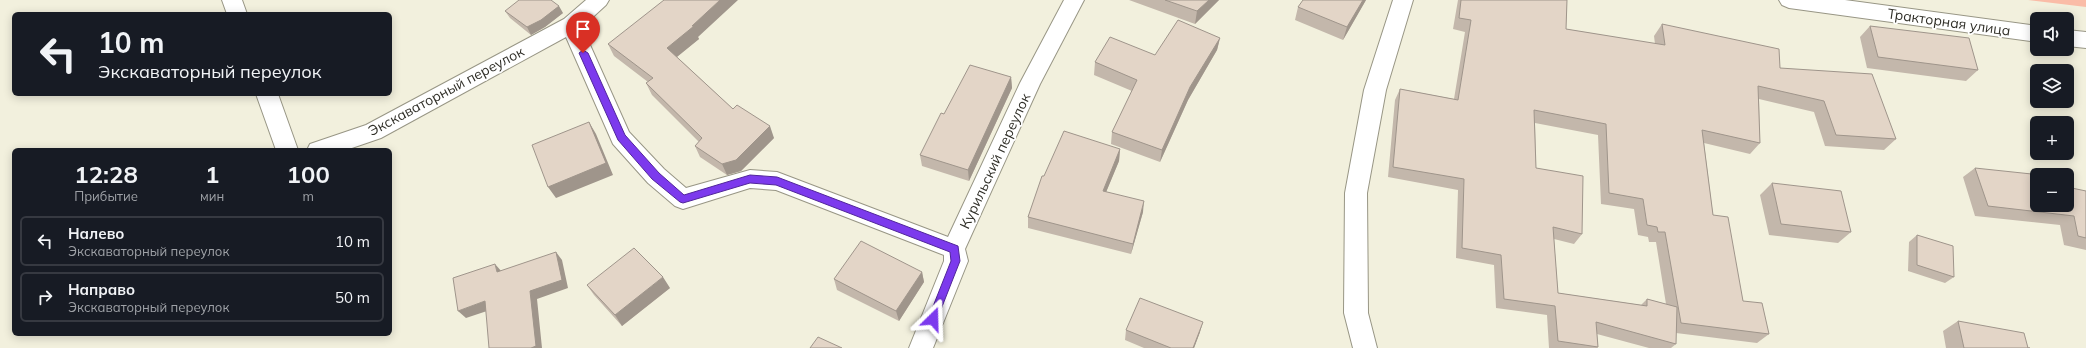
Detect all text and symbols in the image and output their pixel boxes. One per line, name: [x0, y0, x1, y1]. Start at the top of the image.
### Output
street label: Тракторная улица: [1886, 4, 2012, 40]
pin: [566, 12, 600, 53]
map controls: [2030, 12, 2074, 212]
button: sound: [2030, 12, 2074, 56]
icon: arrive: [572, 18, 594, 40]
text: 10 m: [98, 25, 164, 60]
icon: left: [32, 28, 84, 80]
street label: Экскаваторный переулок: [365, 42, 527, 140]
text: Экскаваторный переулок: [98, 60, 321, 83]
button: layers: [2030, 64, 2074, 108]
street label: Курильский переулок: [956, 90, 1035, 232]
button: +: [2030, 116, 2074, 160]
text: 12:28: [74, 159, 138, 189]
text: 1: [205, 159, 219, 189]
text: 100: [287, 159, 330, 189]
button: −: [2030, 168, 2074, 212]
text: Прибытие: [74, 188, 138, 204]
text: мин: [200, 188, 224, 204]
text: m: [302, 188, 314, 204]
text: Налево: [68, 224, 124, 243]
icon: left: [34, 230, 56, 252]
text: 10 m: [335, 232, 370, 251]
text: Экскаваторный переулок: [68, 243, 229, 259]
text: Направо: [68, 280, 135, 299]
icon: right: [34, 286, 56, 308]
text: 50 m: [335, 288, 370, 307]
position arrow: [912, 298, 954, 340]
text: Экскаваторный переулок: [68, 299, 229, 315]

